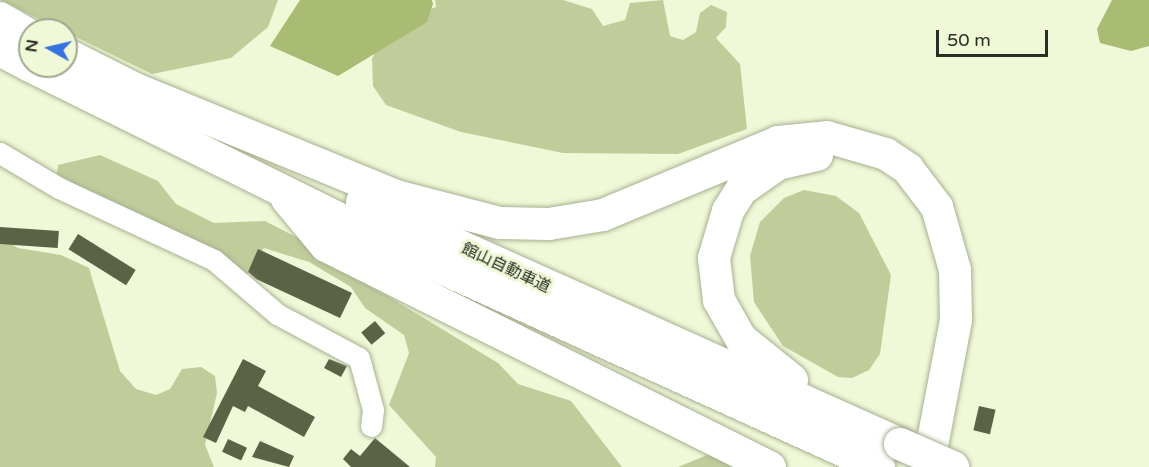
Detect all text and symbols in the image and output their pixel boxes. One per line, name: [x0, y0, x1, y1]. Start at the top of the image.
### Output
north arrow: [18, 18, 78, 78]
scale bar: [939, 18, 1052, 56]
text: 50 m: [947, 29, 991, 51]
text: N: [21, 38, 43, 54]
street label: 館山自動車道: [458, 239, 554, 297]

